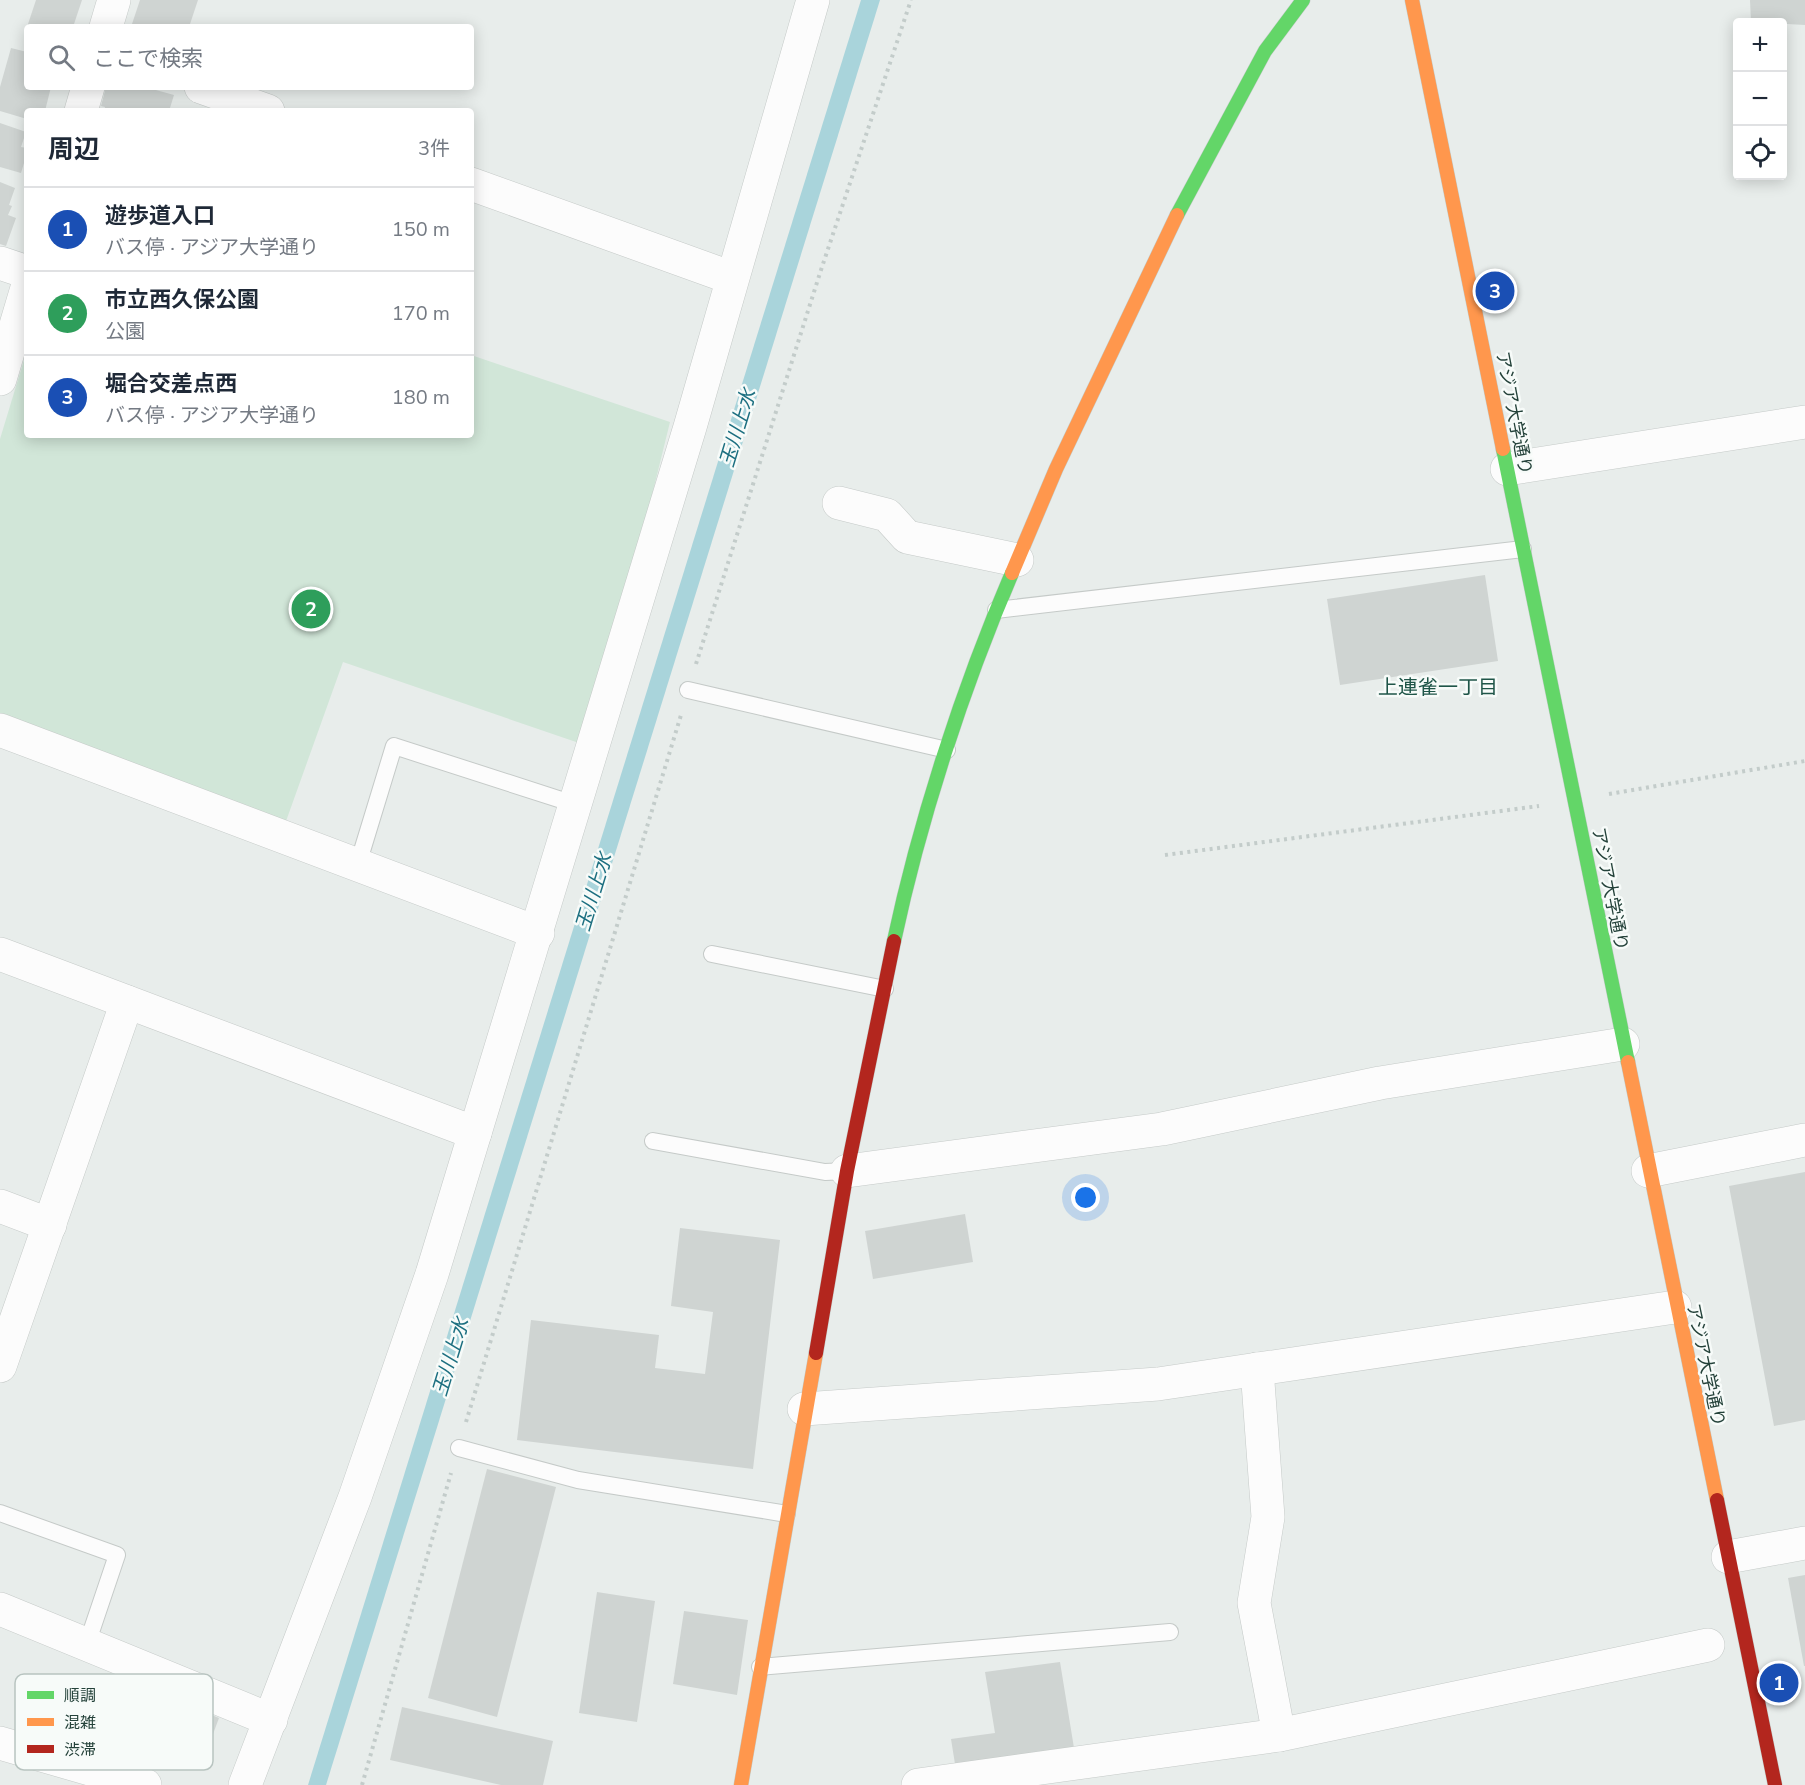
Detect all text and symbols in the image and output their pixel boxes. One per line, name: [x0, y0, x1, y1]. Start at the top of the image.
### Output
map controls: [1733, 18, 1787, 180]
button: +: [1733, 18, 1787, 72]
search box: [24, 24, 474, 90]
icon: search: [45, 41, 78, 74]
text: ここで検索: [93, 44, 203, 74]
button: −: [1733, 72, 1787, 126]
button: locate: [1733, 126, 1787, 180]
text: 周辺: [48, 132, 100, 167]
text: 3件: [418, 135, 450, 162]
text: 遊歩道入口: [105, 201, 215, 231]
text: 1: [62, 216, 74, 243]
text: 150 m: [392, 216, 450, 243]
text: バス停 · アジア大学通り: [105, 234, 319, 261]
pin: 3: [1476, 268, 1514, 314]
text: 市立西久保公園: [105, 285, 259, 315]
text: 2: [62, 300, 74, 327]
text: 170 m: [392, 300, 450, 327]
text: 公園: [105, 318, 145, 345]
street label: アジア大学通り: [1490, 349, 1538, 477]
text: 堀合交差点西: [105, 369, 237, 399]
text: 3: [62, 384, 74, 411]
text: 180 m: [392, 384, 450, 411]
water label: 玉川上水: [713, 384, 763, 470]
text: バス停 · アジア大学通り: [105, 402, 319, 429]
pin: 2: [292, 586, 330, 632]
district label: 上連雀一丁目: [1378, 674, 1498, 701]
street label: アジア大学通り: [1586, 825, 1634, 953]
water label: 玉川上水: [569, 848, 619, 934]
your location: [1071, 1183, 1100, 1212]
street label: アジア大学通り: [1681, 1301, 1731, 1429]
water label: 玉川上水: [426, 1313, 476, 1399]
pin: 1: [1760, 1660, 1798, 1706]
legend: [15, 1674, 213, 1770]
text: 順調: [64, 1685, 96, 1707]
text: 混雑: [64, 1712, 96, 1734]
text: 渋滞: [64, 1739, 96, 1761]

